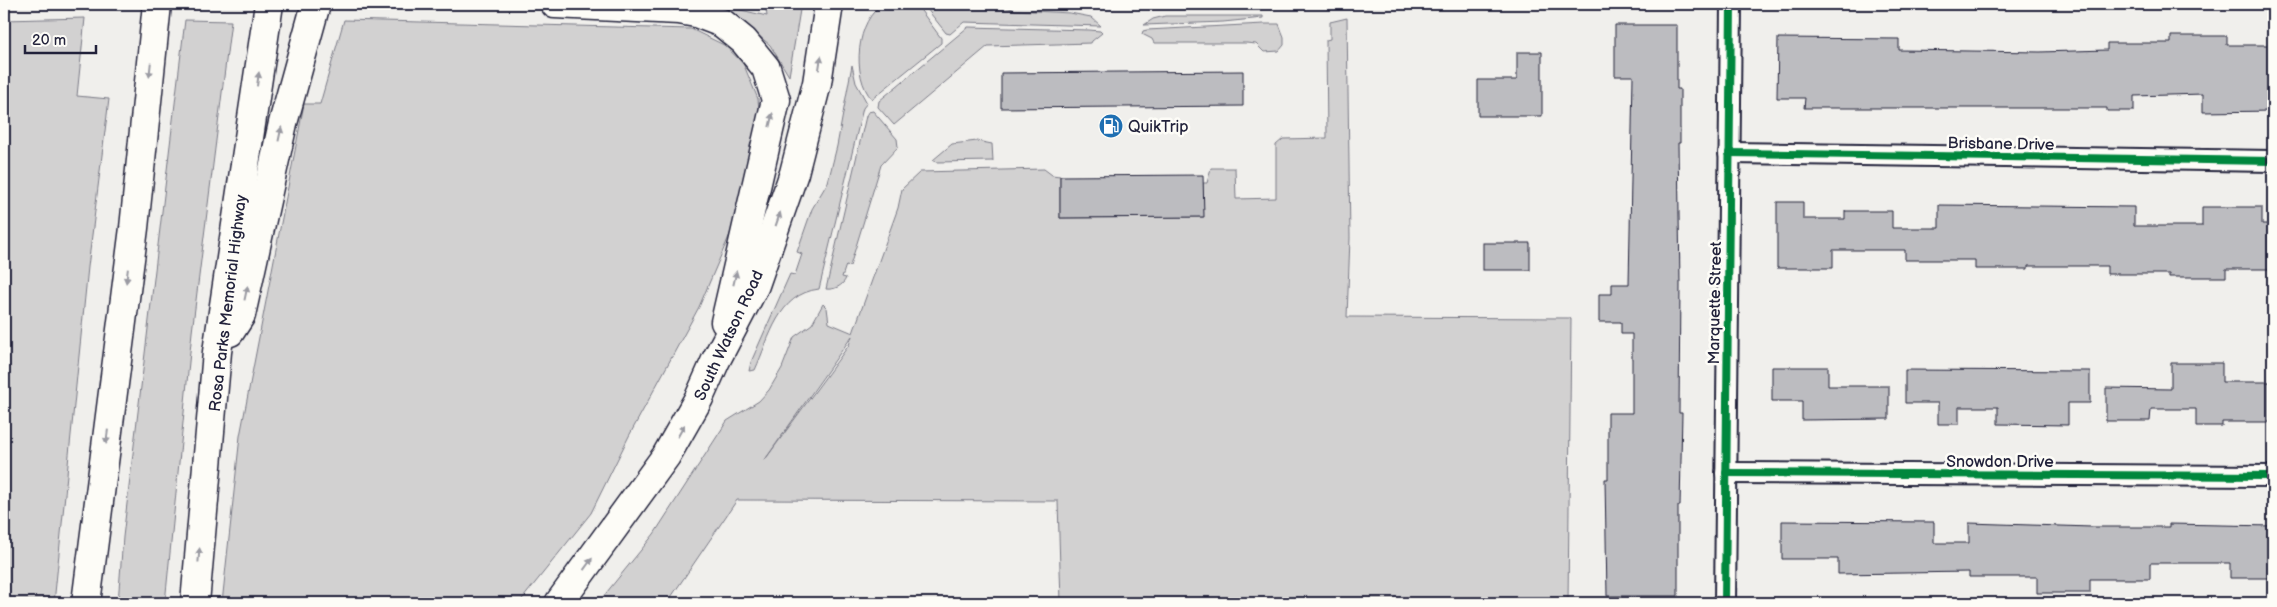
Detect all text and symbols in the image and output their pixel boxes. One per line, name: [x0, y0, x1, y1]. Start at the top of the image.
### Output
scale bar: [25, 22, 96, 54]
text: 20 m: [32, 31, 66, 50]
one-way arrow: [816, 54, 824, 70]
one-way arrow: [146, 62, 154, 78]
one-way arrow: [254, 70, 262, 86]
one-way arrow: [767, 112, 775, 127]
fuel station icon: QuikTrip: [1098, 113, 1124, 139]
place label: QuikTrip: [1128, 118, 1189, 137]
one-way arrow: [276, 127, 284, 142]
street label: Brisbane Drive: [1947, 134, 2055, 155]
street label: Rosa Parks Memorial Highway: [206, 193, 251, 413]
one-way arrow: [775, 212, 782, 227]
street label: Marquette Street: [1705, 241, 1726, 365]
street label: South Watson Road: [691, 267, 768, 404]
one-way arrow: [123, 268, 131, 284]
one-way arrow: [731, 271, 739, 286]
one-way arrow: [242, 286, 250, 301]
one-way arrow: [676, 424, 685, 437]
one-way arrow: [102, 430, 110, 446]
street label: Snowdon Drive: [1946, 453, 2054, 472]
one-way arrow: [196, 546, 204, 562]
one-way arrow: [583, 557, 593, 571]

